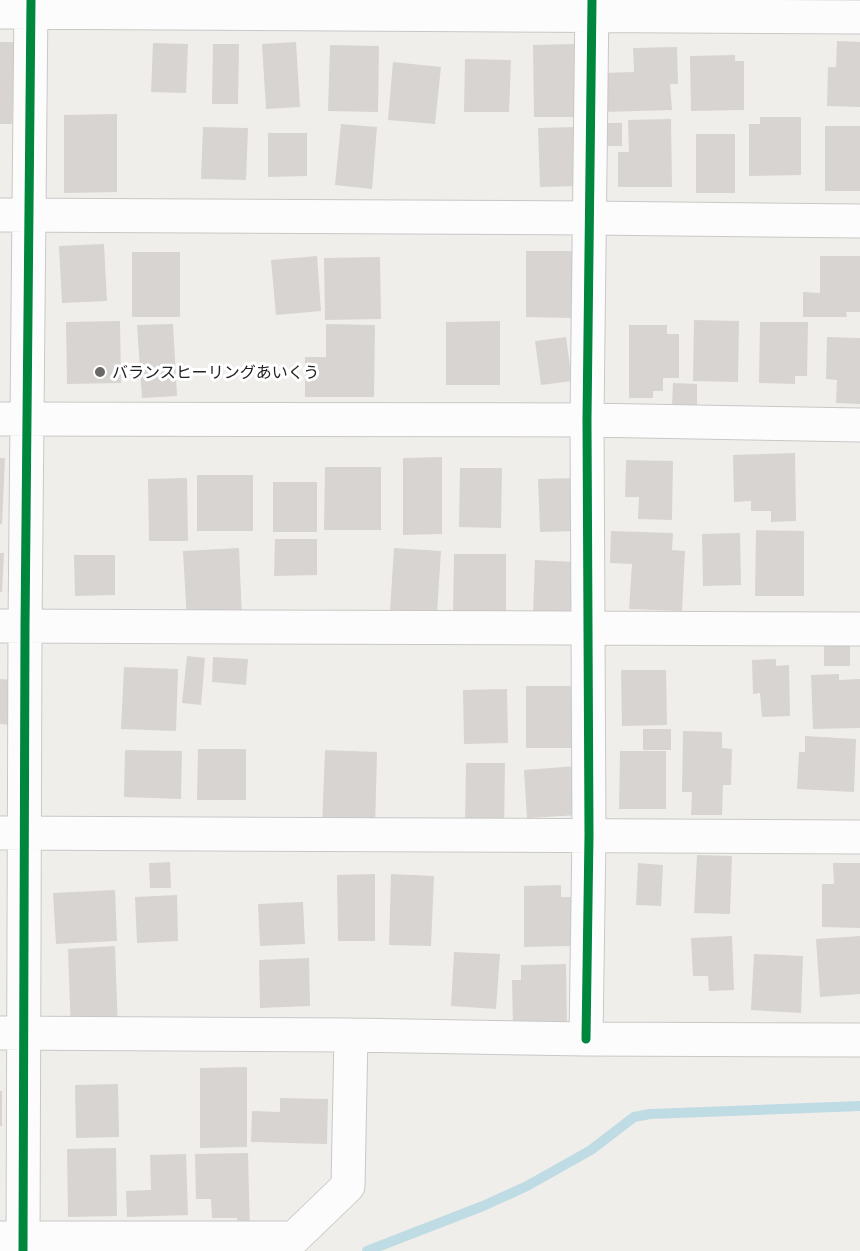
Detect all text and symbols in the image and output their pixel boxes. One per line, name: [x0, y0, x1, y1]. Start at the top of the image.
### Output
place label: バランスヒーリングあいくう: [112, 363, 319, 383]
marker: バランスヒーリングあいくう: [93, 365, 107, 379]

